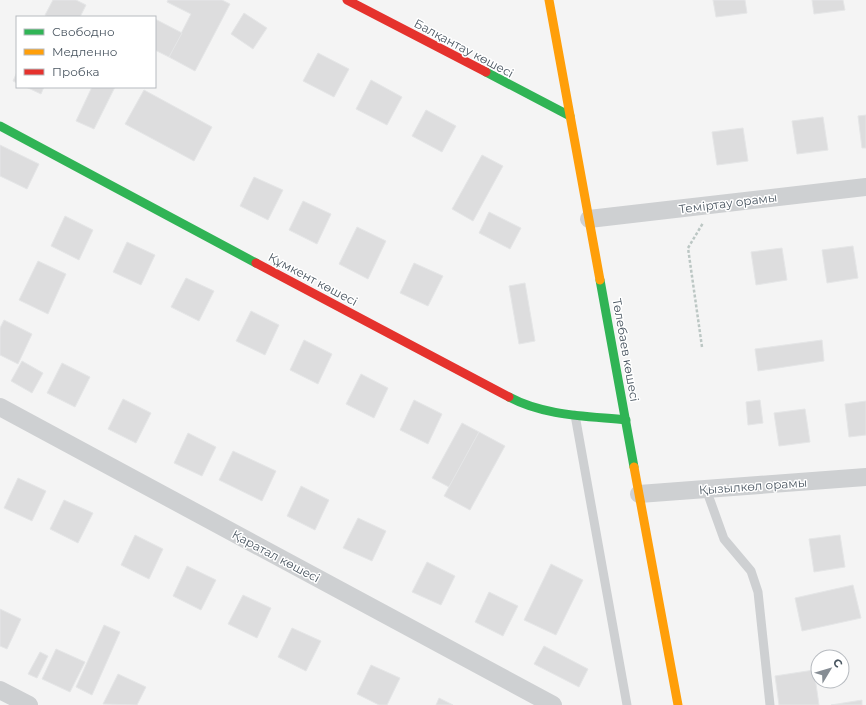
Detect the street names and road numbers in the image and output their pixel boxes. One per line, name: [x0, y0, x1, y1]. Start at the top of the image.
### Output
street label: Балқантау көшесі: [412, 15, 516, 81]
street label: Теміртау орамы: [678, 190, 778, 216]
street label: Құмкент көшесі: [266, 249, 360, 309]
street label: Төлебаев көшесі: [610, 297, 642, 403]
street label: Қызылкөл орамы: [698, 475, 808, 497]
street label: Қаратал көшесі: [229, 527, 323, 585]

